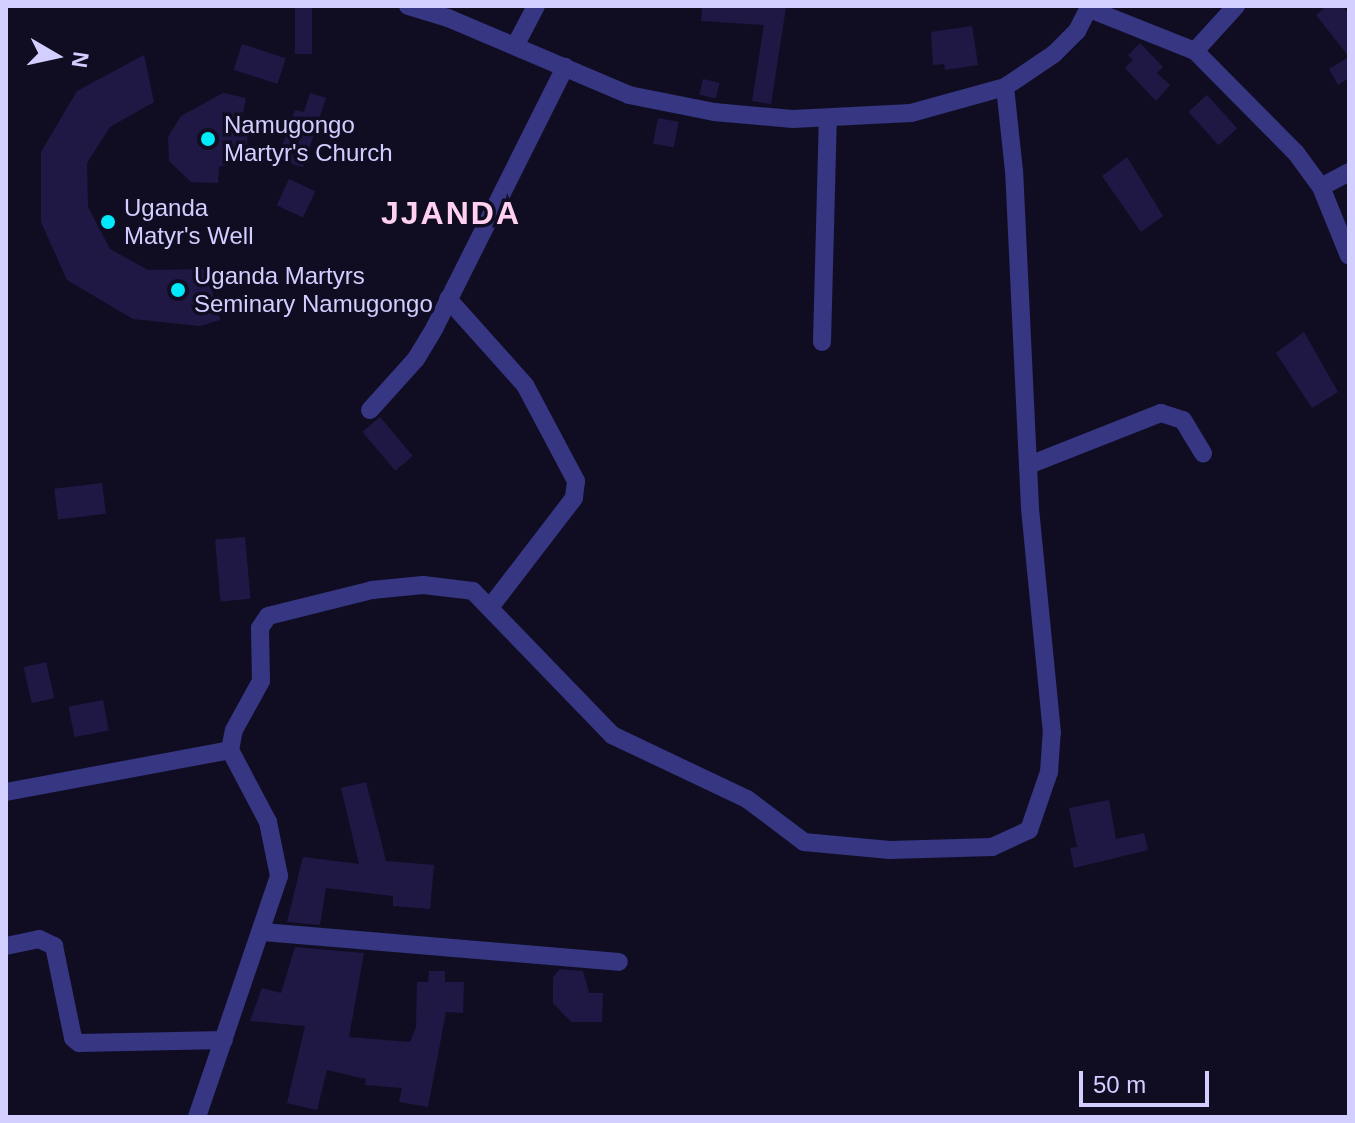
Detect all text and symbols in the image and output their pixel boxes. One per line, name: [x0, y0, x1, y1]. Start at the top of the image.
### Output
north arrow: [16, 16, 96, 96]
text: N: [67, 50, 94, 70]
place label: Namugongo Martyr's Church: [224, 111, 393, 167]
marker: Namugongo Martyr's Church: [199, 130, 217, 148]
place label: Uganda Matyr's Well: [124, 194, 253, 250]
district label: JJANDA: [381, 194, 521, 232]
marker: Uganda Matyr's Well: [99, 213, 117, 231]
place label: Uganda Martyrs Seminary Namugongo: [194, 262, 433, 318]
marker: Uganda Martyrs Seminary Namugongo: [169, 281, 187, 299]
scale bar: [1083, 1055, 1213, 1105]
text: 50 m: [1093, 1071, 1146, 1098]

